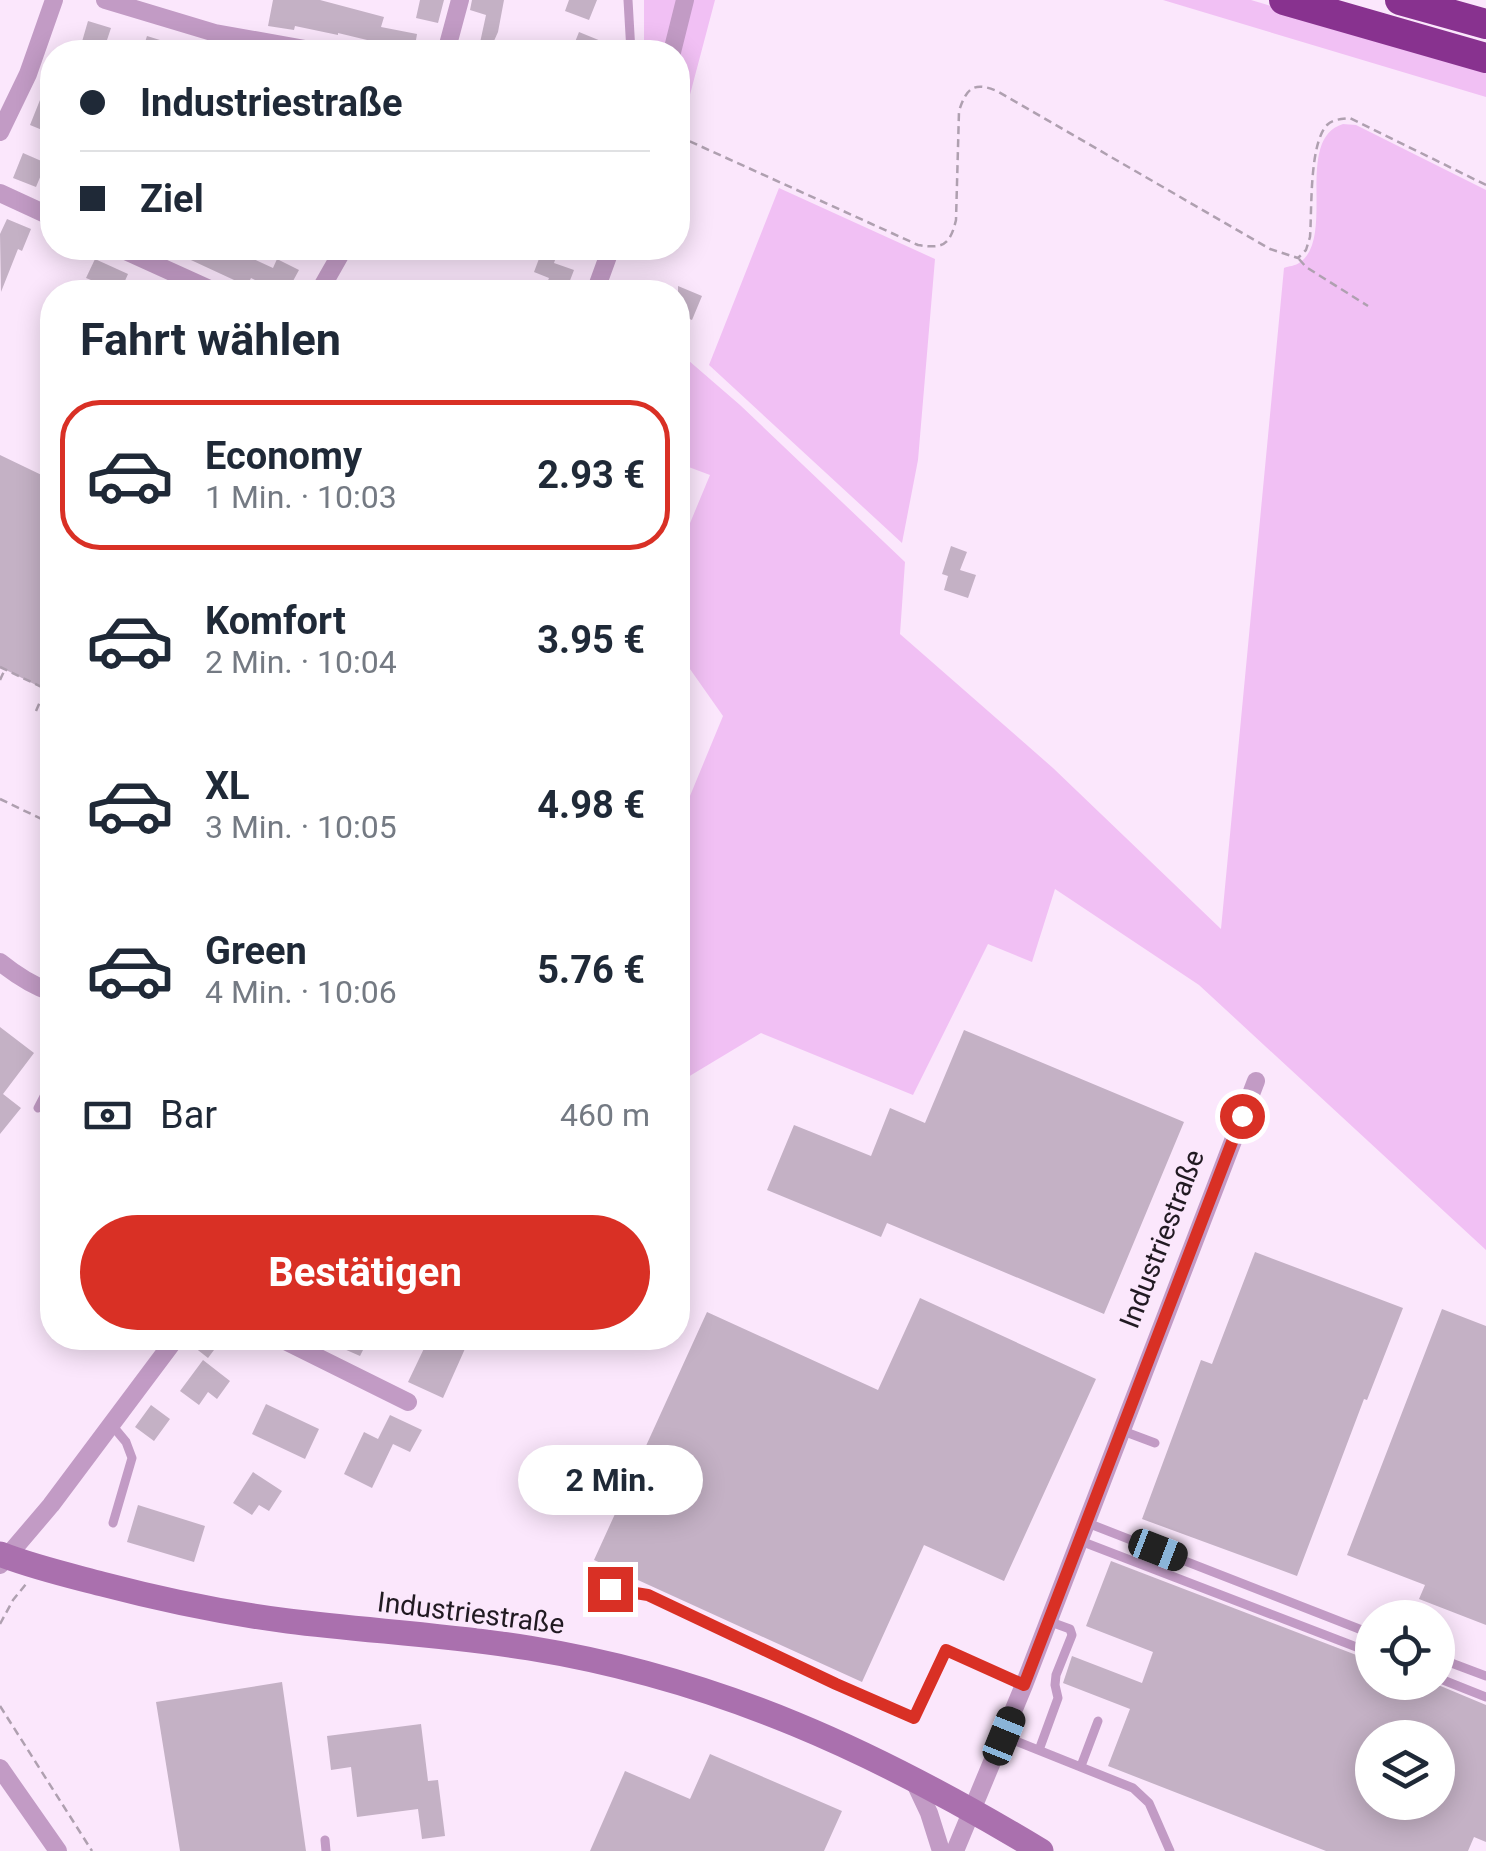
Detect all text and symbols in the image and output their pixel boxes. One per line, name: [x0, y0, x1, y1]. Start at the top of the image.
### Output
text: Industriestraße: [140, 81, 403, 125]
text: Ziel: [140, 177, 204, 221]
text: Fahrt wählen: [80, 313, 341, 366]
icon: car: [85, 430, 175, 520]
text: Economy: [205, 434, 362, 478]
text: 2.93 €: [537, 453, 645, 497]
text: 1 Min. · 10:03: [205, 478, 397, 516]
icon: car: [85, 595, 175, 685]
text: Komfort: [205, 599, 346, 643]
text: 3.95 €: [537, 618, 645, 662]
text: 2 Min. · 10:04: [205, 643, 397, 681]
icon: car: [85, 760, 175, 850]
text: XL: [205, 764, 250, 808]
text: 4.98 €: [537, 783, 645, 827]
text: 3 Min. · 10:05: [205, 808, 397, 846]
icon: car: [85, 925, 175, 1015]
text: Green: [205, 929, 307, 973]
text: 5.76 €: [537, 948, 645, 992]
text: 4 Min. · 10:06: [205, 973, 397, 1011]
icon: cash: [80, 1088, 135, 1143]
text: Bar: [160, 1093, 217, 1137]
route start: [1220, 1094, 1265, 1139]
text: 460 m: [560, 1096, 650, 1134]
street label: Industriestraße: [1113, 1145, 1211, 1333]
button: Bestätigen: [80, 1215, 650, 1330]
callout: 2 Min.: [518, 1444, 702, 1514]
text: 2 Min.: [565, 1461, 656, 1499]
car: [1125, 1525, 1191, 1575]
route end: [588, 1567, 633, 1612]
street label: Industriestraße: [376, 1585, 566, 1641]
map controls: [1355, 1600, 1455, 1820]
button: locate: [1355, 1600, 1455, 1700]
car: [979, 1703, 1029, 1769]
button: layers: [1355, 1720, 1455, 1820]

